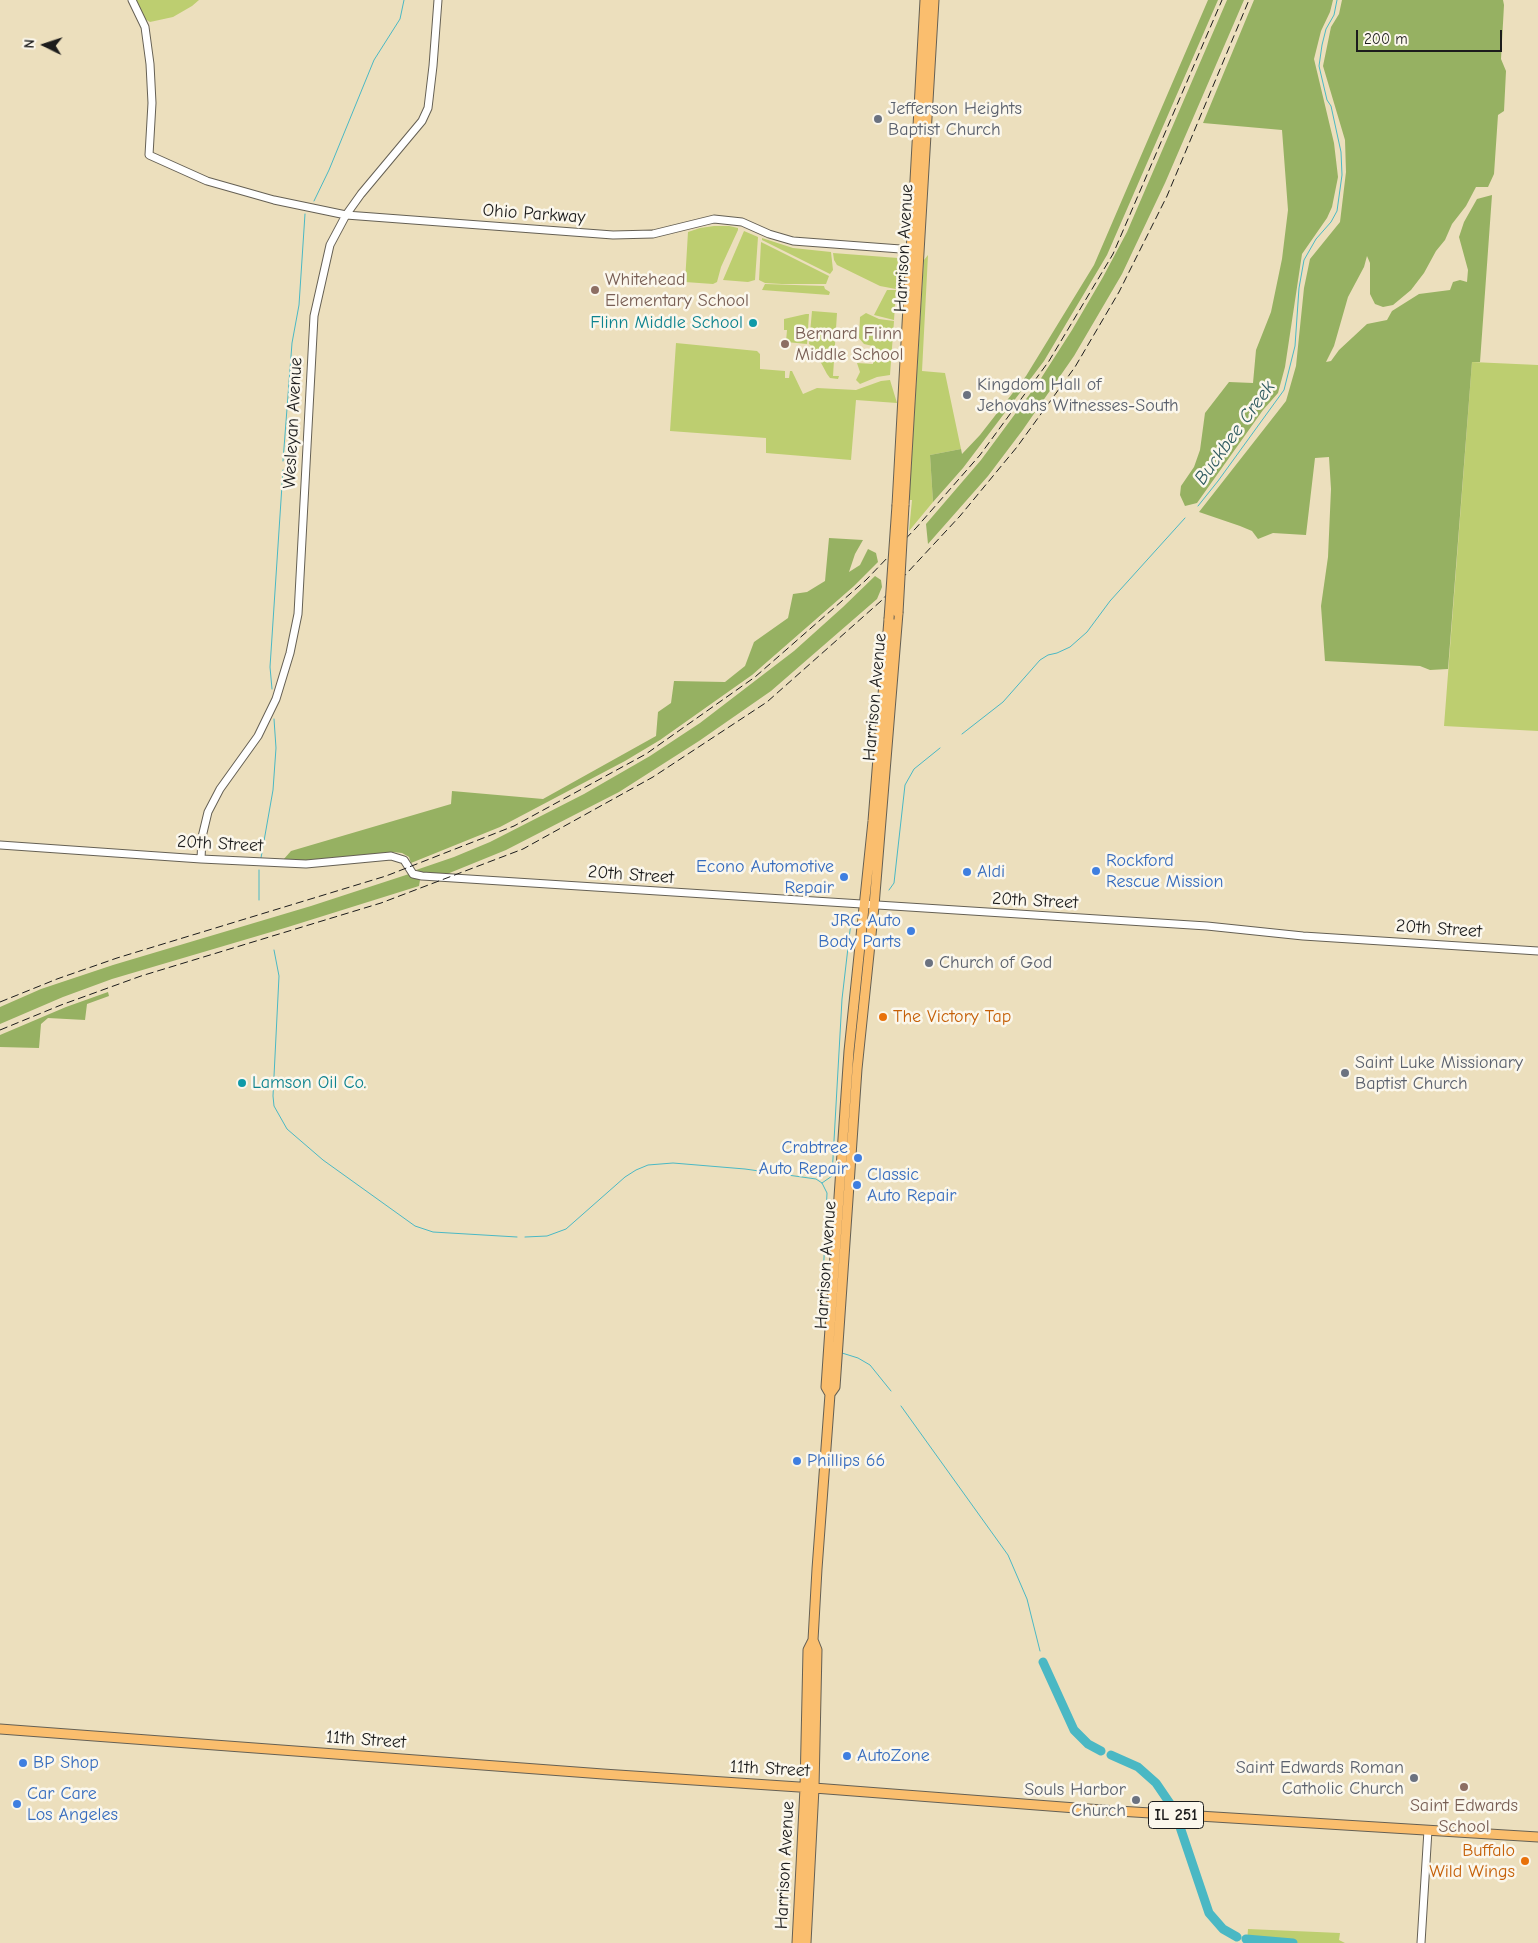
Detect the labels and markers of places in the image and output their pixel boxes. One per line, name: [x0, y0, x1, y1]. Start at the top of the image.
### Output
place label: Jefferson Heights Baptist Church: [888, 98, 1022, 140]
marker: Jefferson Heights Baptist Church: [872, 113, 884, 125]
place label: Whitehead Elementary School: [605, 269, 749, 312]
marker: Whitehead Elementary School: [589, 284, 601, 296]
place label: Flinn Middle School: [590, 312, 743, 334]
marker: Flinn Middle School: [747, 317, 759, 329]
place label: Bernard Flinn Middle School: [795, 323, 903, 366]
marker: Bernard Flinn Middle School: [779, 338, 791, 350]
place label: Kingdom Hall of Jehovahs Witnesses-South: [977, 374, 1179, 416]
marker: Kingdom Hall of Jehovahs Witnesses-South: [961, 389, 973, 401]
place label: Rockford Rescue Mission: [1106, 850, 1224, 892]
place label: Econo Automotive Repair: [696, 856, 834, 899]
place label: Aldi: [977, 861, 1005, 883]
marker: Rockford Rescue Mission: [1090, 865, 1102, 877]
marker: Aldi: [961, 866, 973, 878]
marker: Econo Automotive Repair: [838, 871, 850, 883]
place label: JRC Auto Body Parts: [818, 910, 901, 952]
marker: JRC Auto Body Parts: [905, 925, 917, 937]
place label: Church of God: [939, 952, 1052, 974]
marker: Church of God: [923, 957, 935, 969]
place label: The Victory Tap: [893, 1006, 1011, 1028]
marker: The Victory Tap: [877, 1011, 889, 1023]
place label: Saint Luke Missionary Baptist Church: [1355, 1052, 1523, 1094]
marker: Saint Luke Missionary Baptist Church: [1339, 1067, 1351, 1079]
place label: Lamson Oil Co.: [252, 1072, 366, 1094]
marker: Lamson Oil Co.: [236, 1077, 248, 1089]
place label: Crabtree Auto Repair: [759, 1137, 848, 1180]
marker: Crabtree Auto Repair: [852, 1152, 864, 1164]
place label: Classic Auto Repair: [867, 1164, 956, 1206]
marker: Classic Auto Repair: [851, 1179, 863, 1191]
place label: Phillips 66: [807, 1450, 885, 1472]
marker: Phillips 66: [791, 1455, 803, 1467]
place label: AutoZone: [857, 1745, 930, 1767]
marker: AutoZone: [841, 1750, 853, 1762]
place label: BP Shop: [33, 1752, 99, 1774]
marker: BP Shop: [17, 1757, 29, 1769]
place label: Saint Edwards Roman Catholic Church: [1236, 1757, 1404, 1800]
marker: Saint Edwards Roman Catholic Church: [1408, 1772, 1420, 1784]
place label: Souls Harbor Church: [1024, 1779, 1126, 1822]
marker: Saint Edwards School: [1458, 1781, 1470, 1793]
place label: Car Care Los Angeles: [27, 1783, 118, 1826]
marker: Souls Harbor Church: [1130, 1794, 1142, 1806]
place label: Saint Edwards School: [1410, 1795, 1518, 1838]
marker: Car Care Los Angeles: [11, 1798, 23, 1810]
place label: Buffalo Wild Wings: [1429, 1840, 1515, 1882]
marker: Buffalo Wild Wings: [1519, 1855, 1531, 1867]

